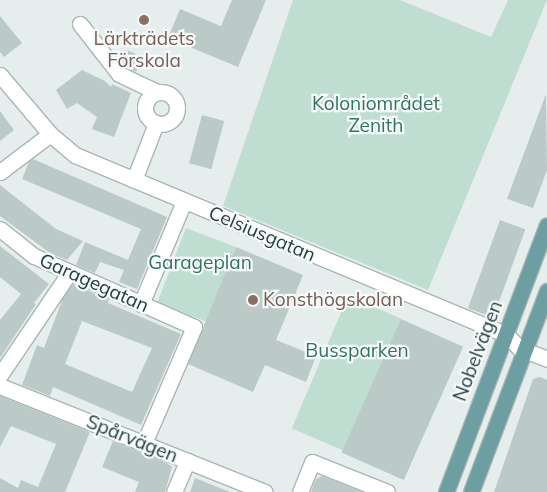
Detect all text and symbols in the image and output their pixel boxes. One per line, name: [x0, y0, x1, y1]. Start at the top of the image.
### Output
marker: Lärkträdets Förskola: [138, 14, 150, 26]
place label: Lärkträdets Förskola: [94, 28, 194, 72]
park label: Koloniområdet Zenith: [312, 93, 440, 137]
street label: Celsiusgatan: [205, 201, 319, 267]
street label: Garagegatan: [36, 249, 152, 317]
park label: Garageplan: [148, 252, 252, 274]
place label: Konsthögskolan: [263, 289, 403, 311]
marker: Konsthögskolan: [247, 294, 259, 306]
street label: Nobelvägen: [448, 298, 508, 404]
park label: Bussparken: [305, 340, 409, 362]
street label: Spårvägen: [83, 410, 181, 468]

